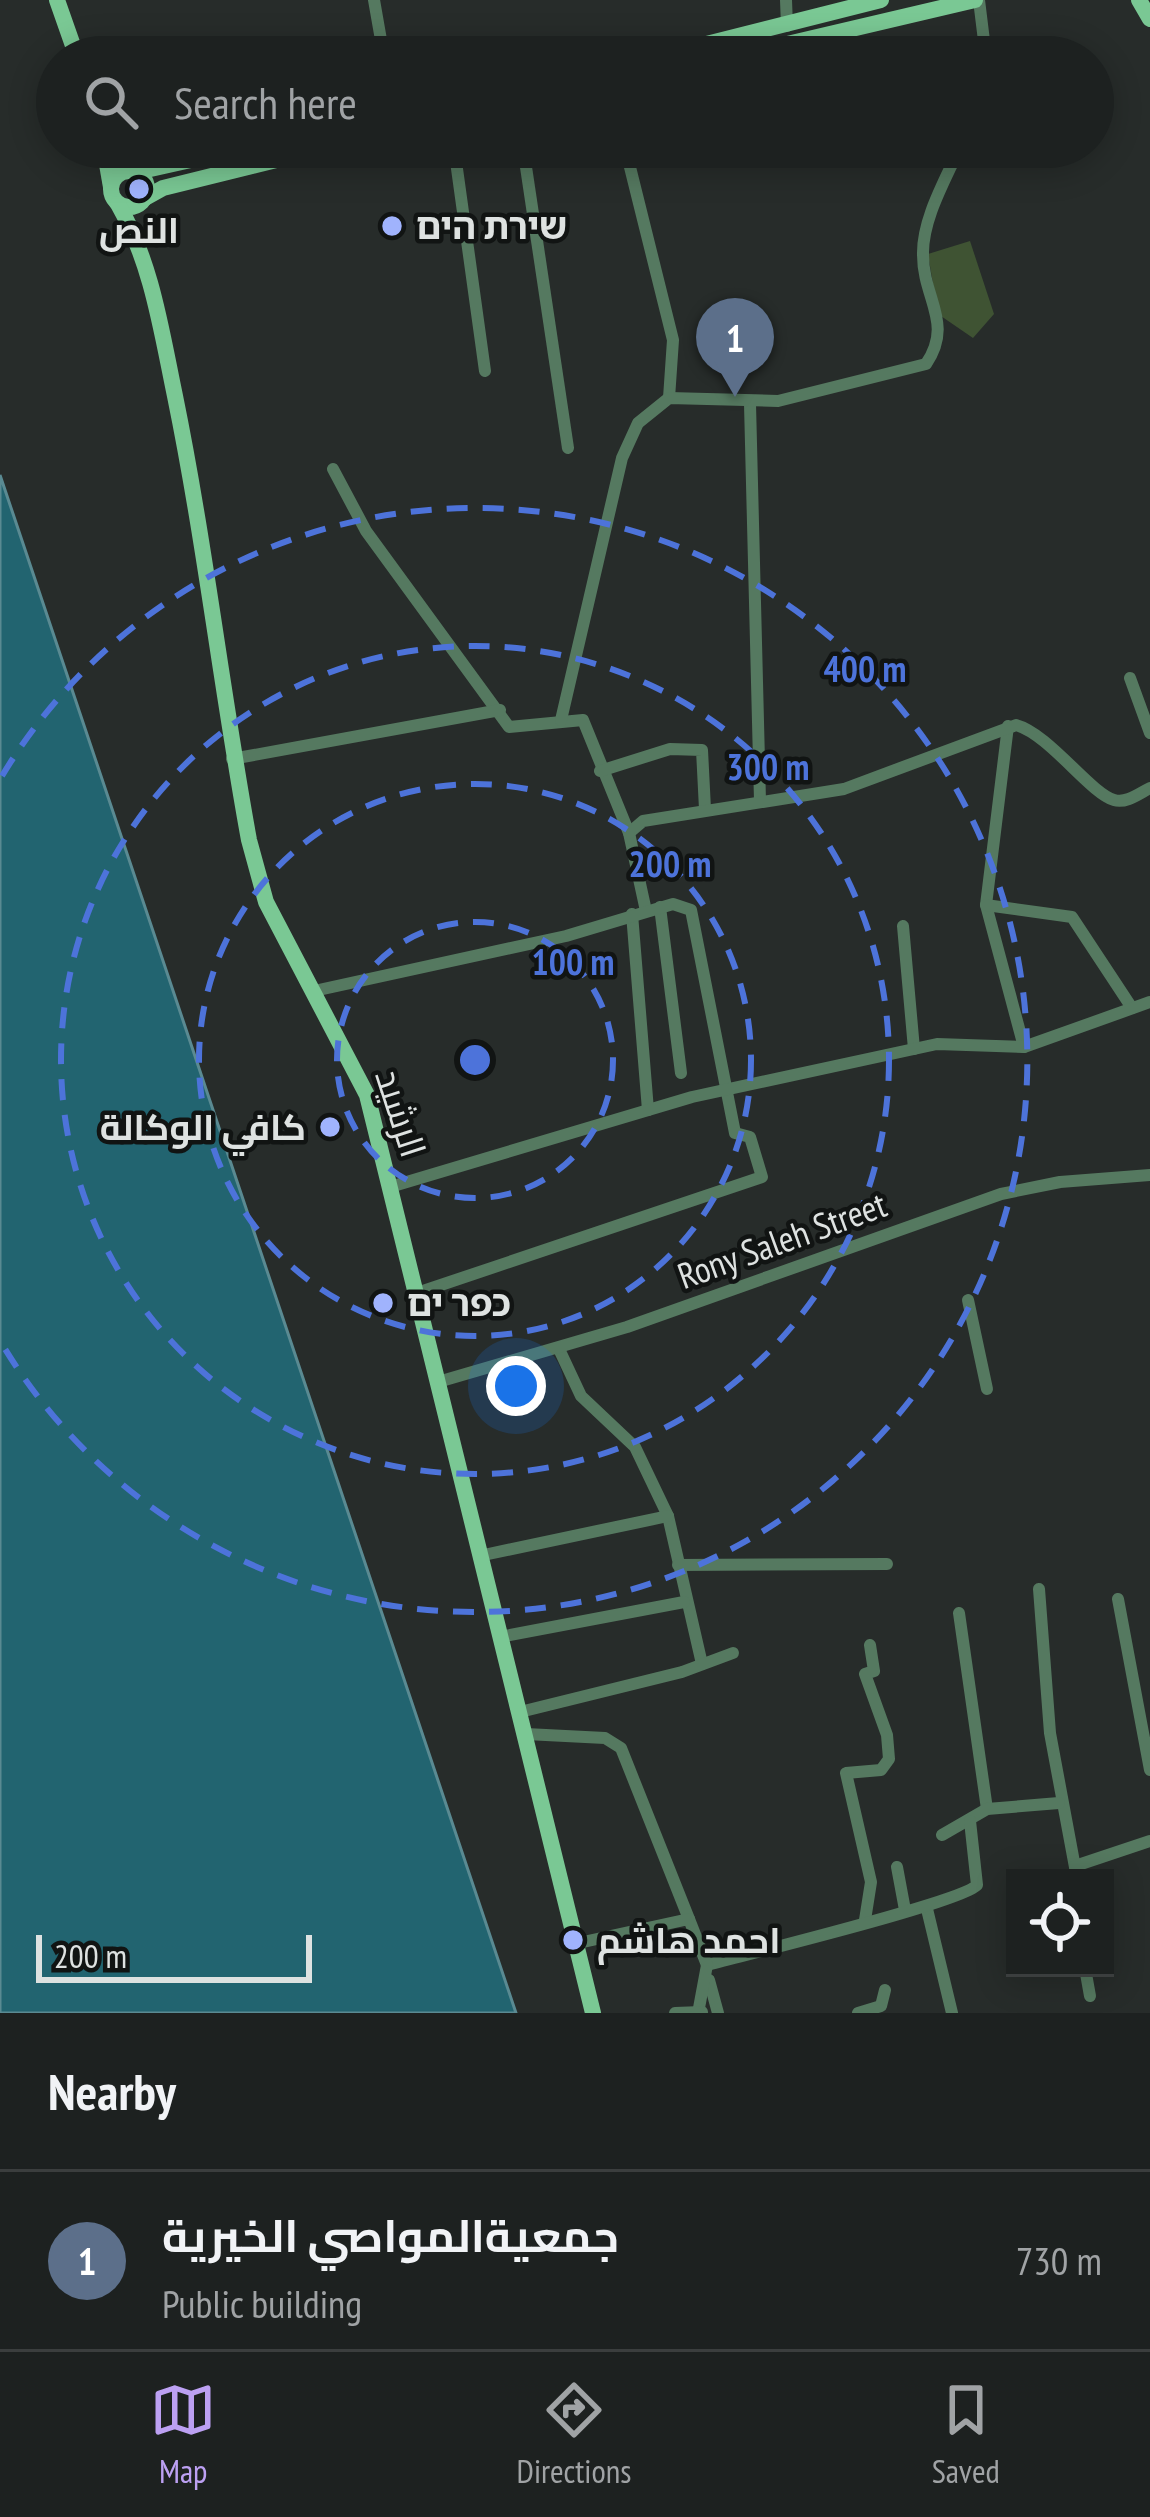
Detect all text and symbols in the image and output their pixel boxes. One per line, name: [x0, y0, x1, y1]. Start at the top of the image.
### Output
search box: [36, 36, 1114, 168]
icon: search: [78, 69, 144, 135]
text: Search here: [174, 73, 357, 131]
marker: النص: [126, 176, 152, 202]
place label: שירת הים: [416, 202, 567, 249]
place label: النص: [99, 206, 179, 253]
marker: שירת הים: [379, 213, 405, 239]
pin: 1: [696, 298, 774, 397]
text: 400 m: [824, 645, 906, 692]
text: 300 m: [727, 743, 809, 790]
text: 200 m: [629, 840, 711, 887]
text: 100 m: [532, 938, 614, 985]
centre of rings: [454, 1039, 496, 1081]
street label: الرشيد: [365, 1063, 438, 1163]
place label: كافي الوكالة: [100, 1103, 306, 1157]
marker: كافي الوكالة: [317, 1114, 343, 1140]
street label: Rony Saleh Street: [671, 1180, 893, 1299]
place label: כפר ים: [407, 1279, 511, 1326]
marker: כפר ים: [370, 1290, 396, 1316]
your location: [486, 1356, 546, 1416]
map controls: [1006, 1869, 1114, 1977]
button: locate: [1006, 1869, 1114, 1977]
place label: احمد هاشم: [597, 1916, 780, 1965]
marker: احمد هاشم: [560, 1927, 586, 1953]
scale bar: [36, 1929, 312, 1982]
text: 200 m: [54, 1934, 127, 1977]
text: Nearby: [48, 2058, 176, 2124]
text: جمعيةالمواصي الخيرية: [162, 2206, 619, 2264]
text: 1: [78, 2235, 96, 2286]
text: 730 m: [1016, 2235, 1102, 2286]
text: Public building: [162, 2278, 362, 2329]
tab: Map: [150, 2377, 216, 2492]
tab: Directions: [517, 2377, 631, 2492]
tab: Saved: [932, 2377, 1000, 2492]

